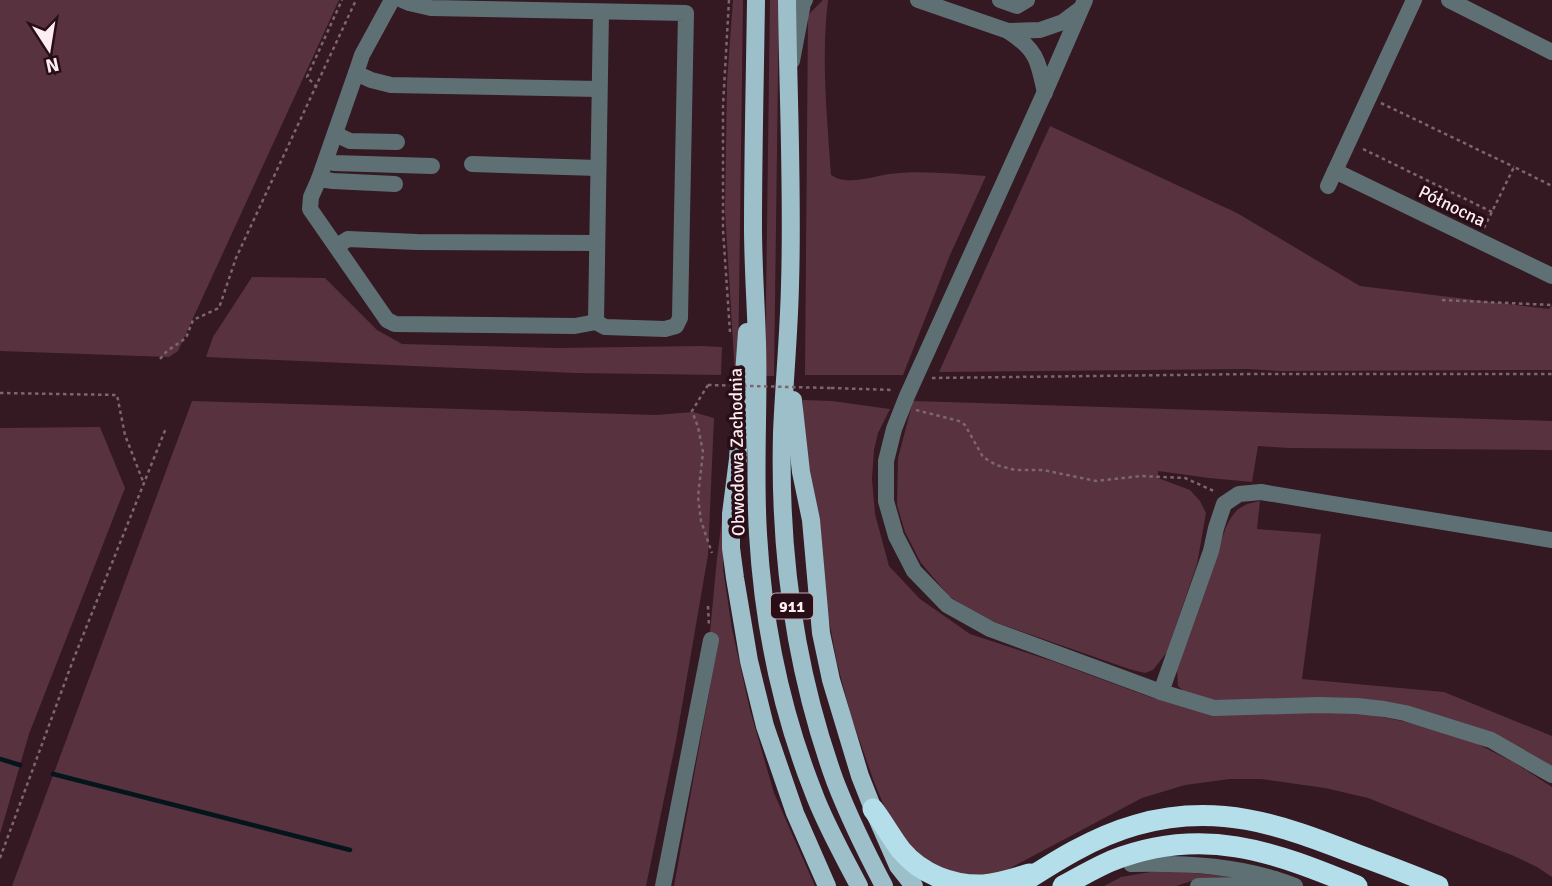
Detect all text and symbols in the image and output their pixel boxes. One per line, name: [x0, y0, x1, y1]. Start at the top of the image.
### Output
north arrow: [14, 14, 84, 84]
text: N: [43, 52, 61, 78]
street label: Północna: [1415, 180, 1489, 232]
street label: Obwodowa Zachodnia: [725, 368, 749, 536]
road number: 911: [771, 594, 813, 618]

